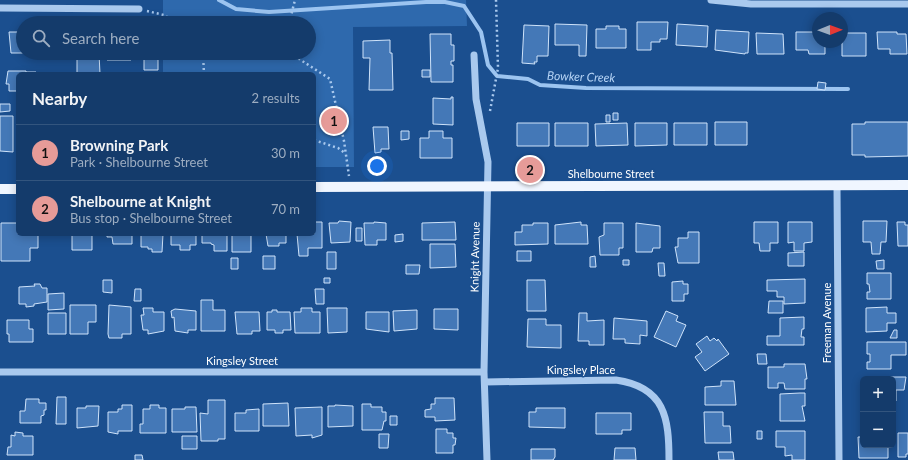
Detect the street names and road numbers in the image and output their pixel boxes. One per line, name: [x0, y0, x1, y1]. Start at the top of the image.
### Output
street label: Shelbourne Street: [568, 167, 654, 180]
street label: Knight Avenue: [467, 221, 482, 292]
street label: Freeman Avenue: [820, 282, 833, 363]
street label: Kingsley Street: [206, 354, 278, 367]
street label: Kingsley Place: [547, 363, 616, 376]

